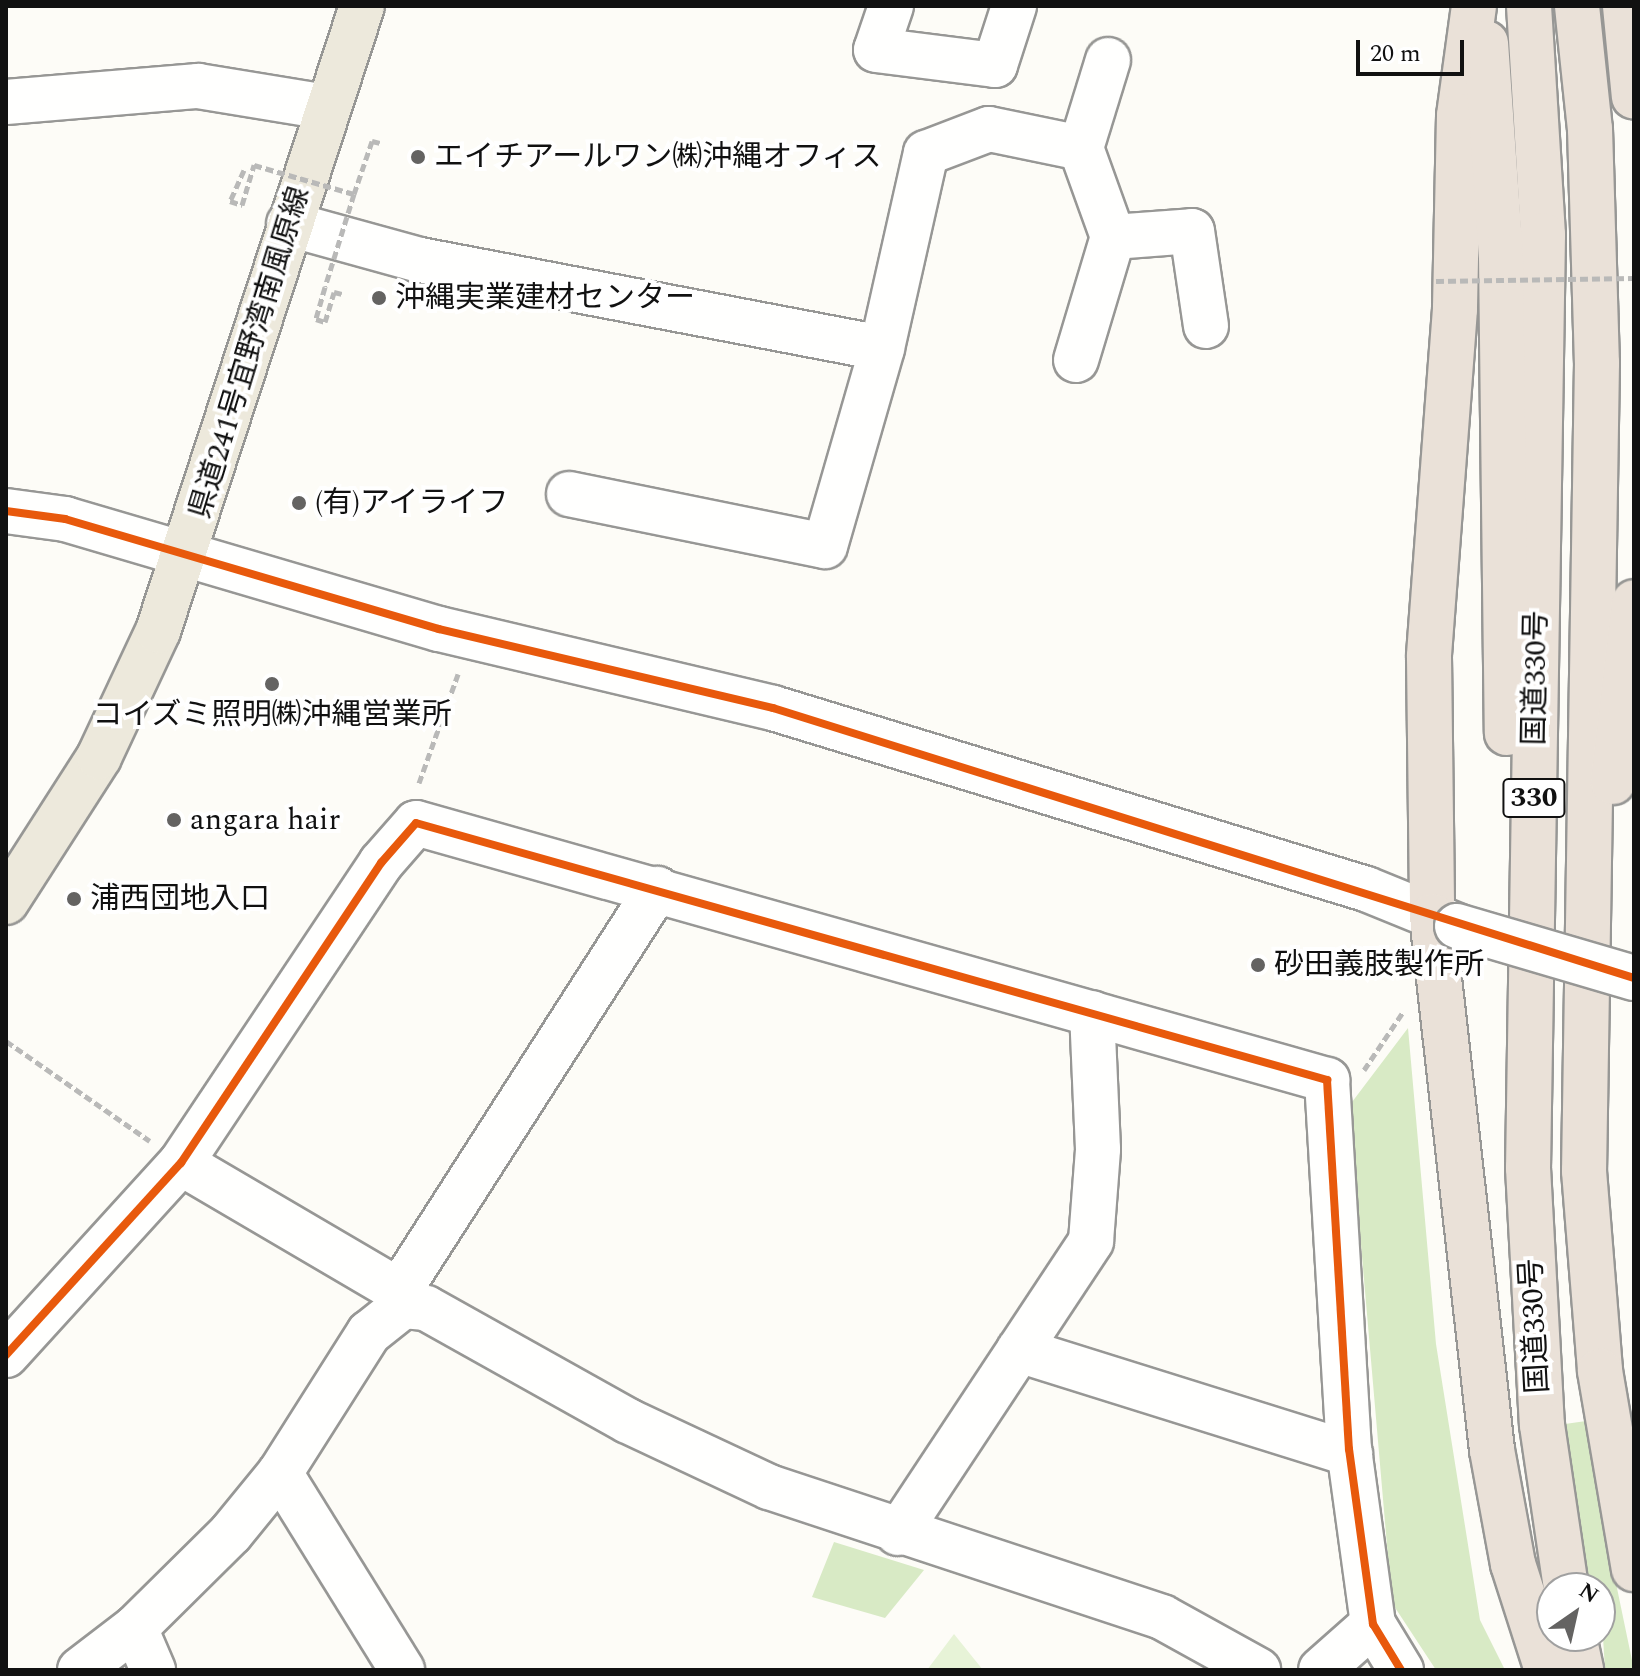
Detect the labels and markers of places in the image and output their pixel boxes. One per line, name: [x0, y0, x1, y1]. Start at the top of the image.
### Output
place label: エイチアールワン㈱沖縄オフィス: [434, 139, 882, 175]
marker: エイチアールワン㈱沖縄オフィス: [409, 148, 427, 166]
place label: 沖縄実業建材センター: [395, 280, 695, 316]
marker: 沖縄実業建材センター: [370, 289, 388, 307]
place label: (有)アイライフ: [315, 485, 510, 521]
marker: (有)アイライフ: [290, 494, 308, 512]
marker: コイズミ照明㈱沖縄営業所: [263, 675, 281, 693]
place label: コイズミ照明㈱沖縄営業所: [92, 697, 452, 733]
place label: angara hair: [190, 802, 340, 838]
marker: angara hair: [165, 811, 183, 829]
place label: 浦西団地入口: [90, 881, 270, 917]
marker: 浦西団地入口: [65, 890, 83, 908]
place label: 砂田義肢製作所: [1274, 947, 1484, 983]
marker: 砂田義肢製作所: [1249, 956, 1267, 974]

